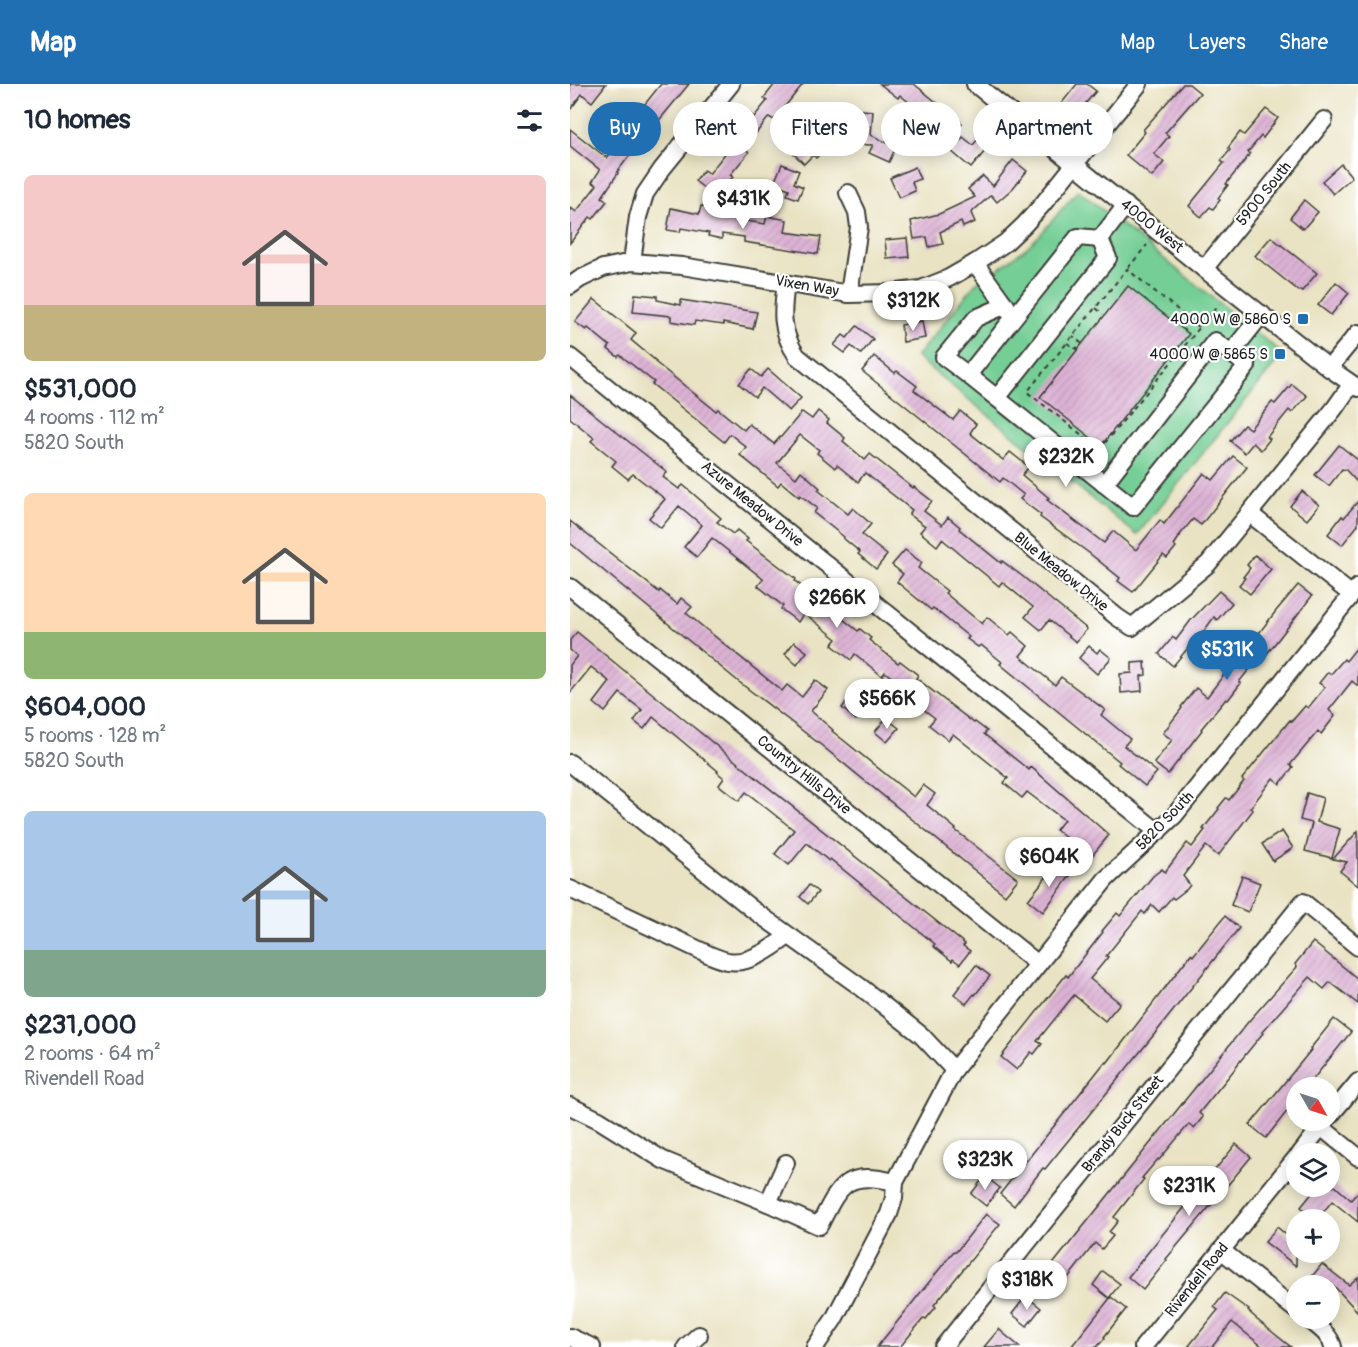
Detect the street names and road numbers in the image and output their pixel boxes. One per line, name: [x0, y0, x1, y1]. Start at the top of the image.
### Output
street label: 5900 South: [1232, 158, 1296, 230]
street label: 4000 West: [1117, 195, 1188, 258]
street label: Vixen Way: [774, 271, 841, 301]
street label: Azure Meadow Drive: [697, 457, 807, 551]
street label: Blue Meadow Drive: [1010, 528, 1112, 616]
street label: Country Hills Drive: [753, 731, 855, 819]
street label: 5820 South: [1132, 787, 1198, 855]
street label: Brandy Buck Street: [1078, 1071, 1169, 1176]
street label: Rivendell Road: [1161, 1239, 1233, 1321]

